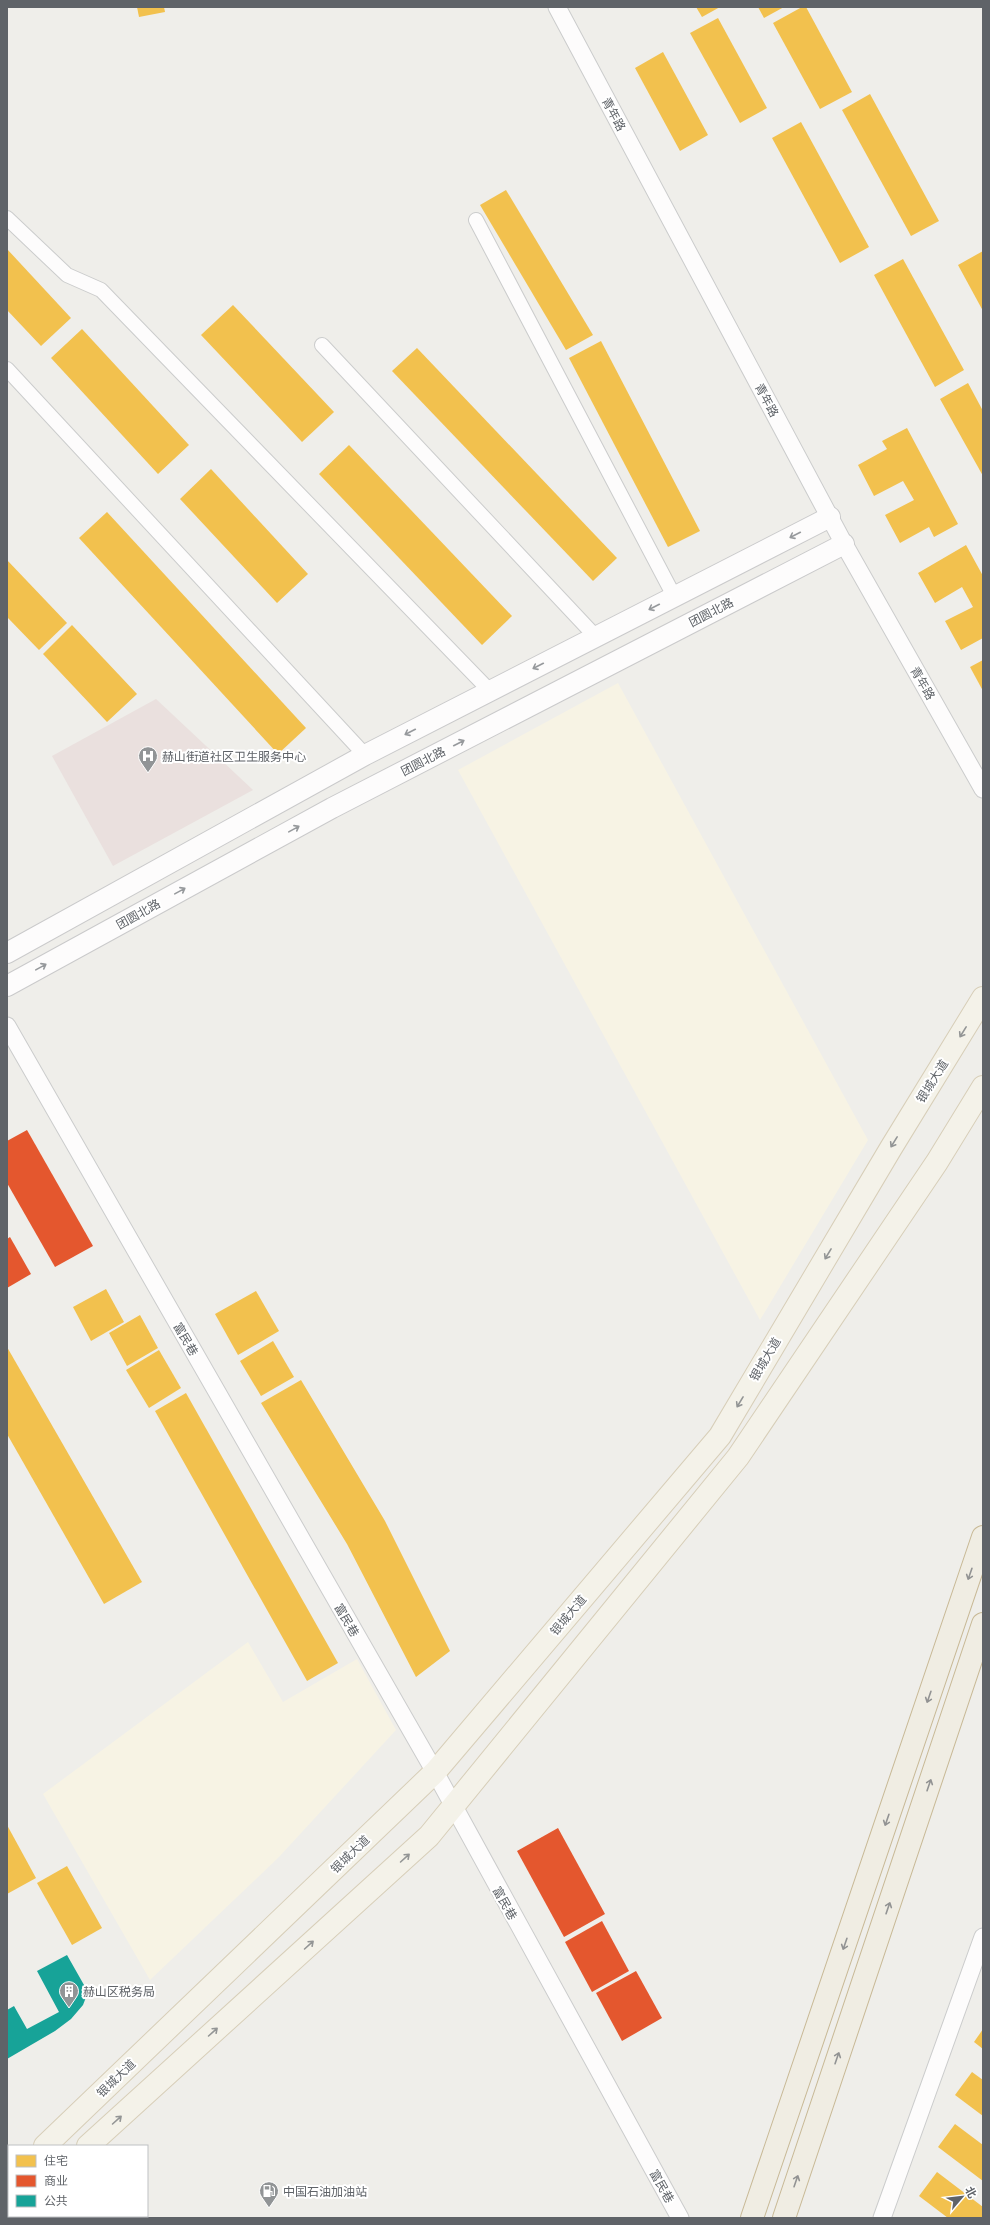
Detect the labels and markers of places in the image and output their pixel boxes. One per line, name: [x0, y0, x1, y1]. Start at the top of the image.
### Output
hospital icon: 赫山街道社区卫生服务中心: [137, 745, 159, 773]
place label: 赫山街道社区卫生服务中心: [162, 749, 306, 764]
building icon: 赫山区税务局: [58, 1980, 80, 2008]
place label: 赫山区税务局: [83, 1984, 155, 1999]
fuel station icon: 中国石油加油站: [258, 2180, 280, 2208]
place label: 中国石油加油站: [283, 2184, 367, 2199]

